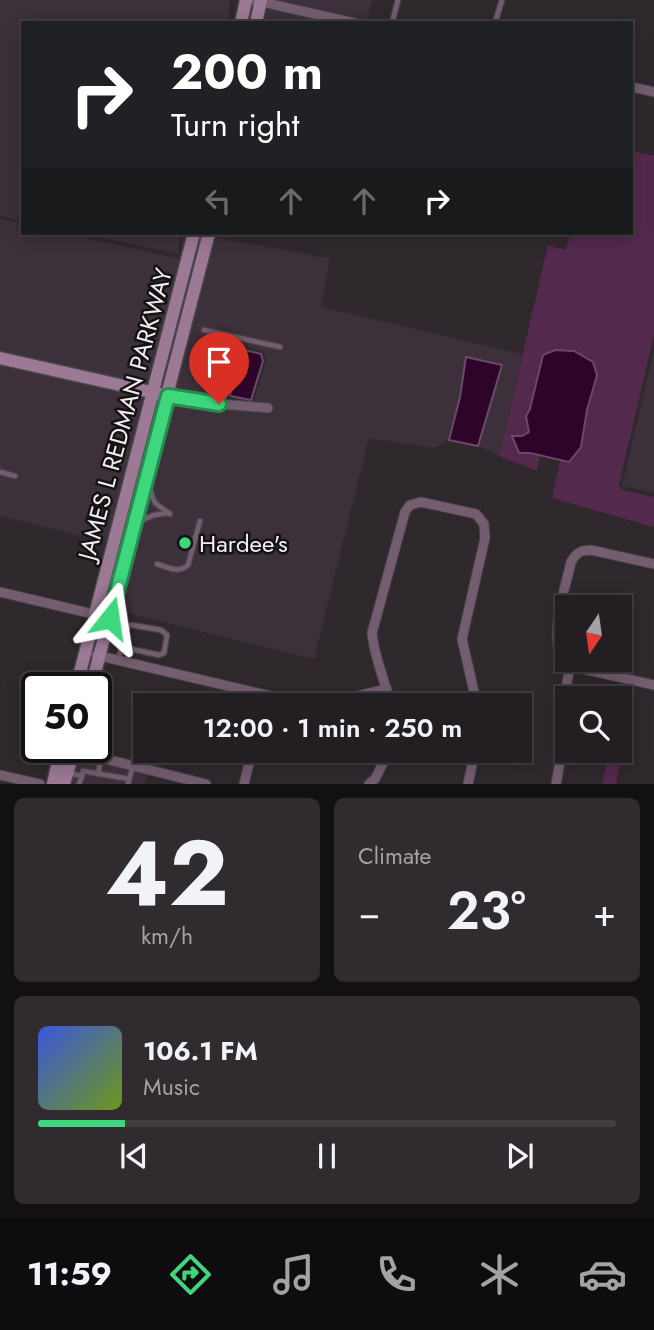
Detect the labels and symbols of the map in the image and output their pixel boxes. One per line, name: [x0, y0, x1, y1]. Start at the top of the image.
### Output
street label: JAMES L REDMAN PARKWAY: [68, 264, 181, 567]
pin: [189, 332, 249, 404]
place label: Hardee's: [199, 526, 288, 561]
marker: Hardee's: [177, 535, 193, 551]
position arrow: [73, 581, 147, 655]
north arrow: [555, 595, 632, 672]
speed limit sign: 50: [21, 672, 112, 763]

